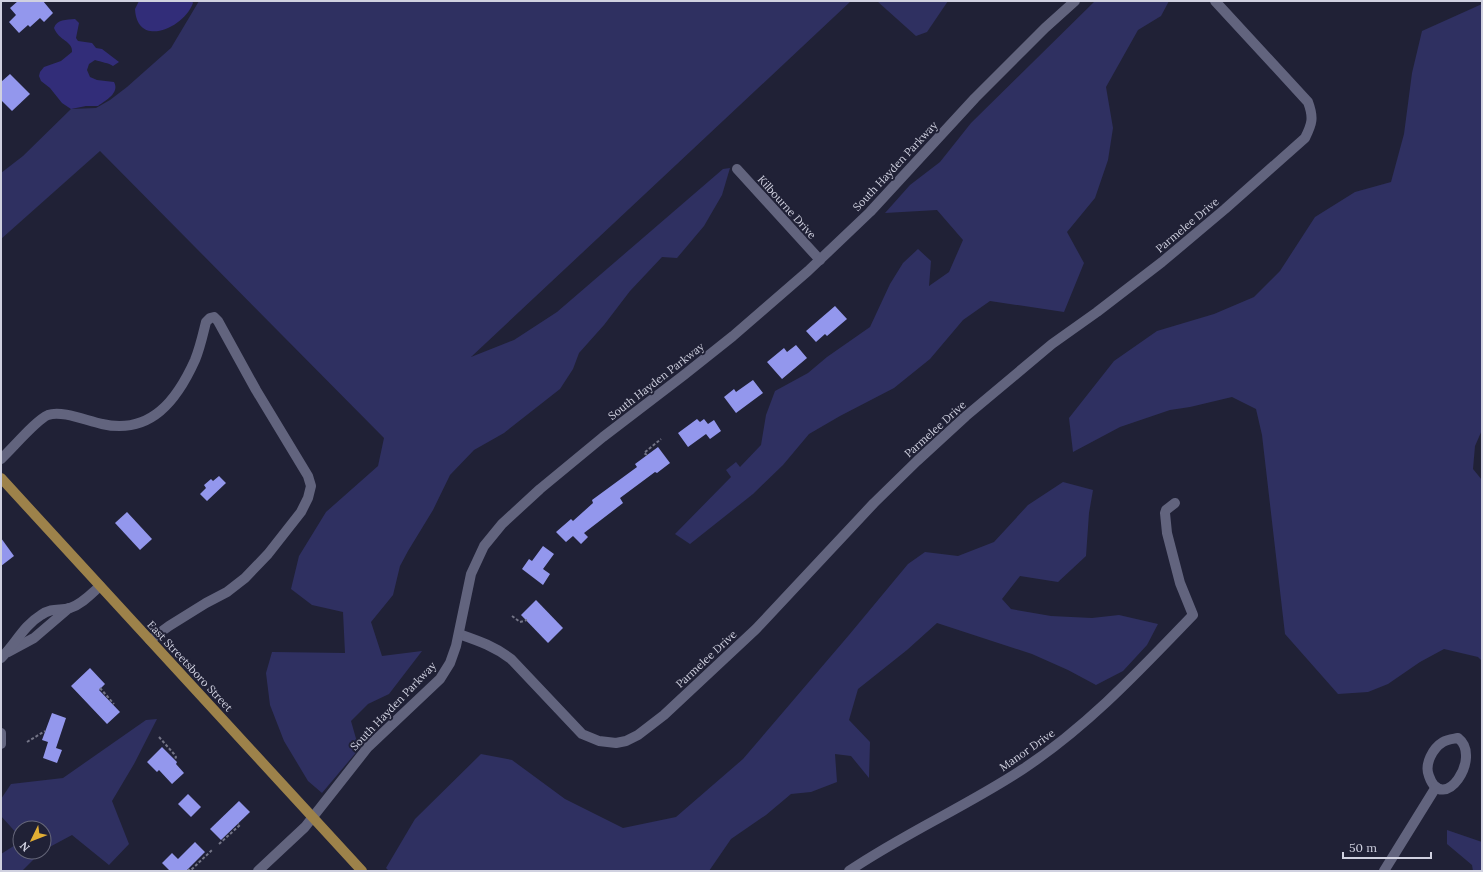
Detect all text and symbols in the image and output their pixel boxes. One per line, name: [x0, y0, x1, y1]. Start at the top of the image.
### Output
street label: South Hayden Parkway: [850, 118, 940, 214]
street label: Kilbourne Drive: [755, 172, 819, 242]
street label: Parmelee Drive: [1153, 195, 1221, 255]
street label: South Hayden Parkway: [605, 339, 707, 423]
street label: Parmelee Drive: [901, 398, 969, 460]
street label: East Streetsboro Street: [144, 618, 236, 715]
street label: Parmelee Drive: [673, 627, 739, 691]
street label: South Hayden Parkway: [347, 659, 439, 753]
street label: Manor Drive: [997, 726, 1057, 774]
north arrow: [12, 820, 52, 860]
scale bar: [1343, 834, 1431, 860]
text: N: [16, 839, 33, 855]
text: 50 m: [1349, 840, 1377, 855]

